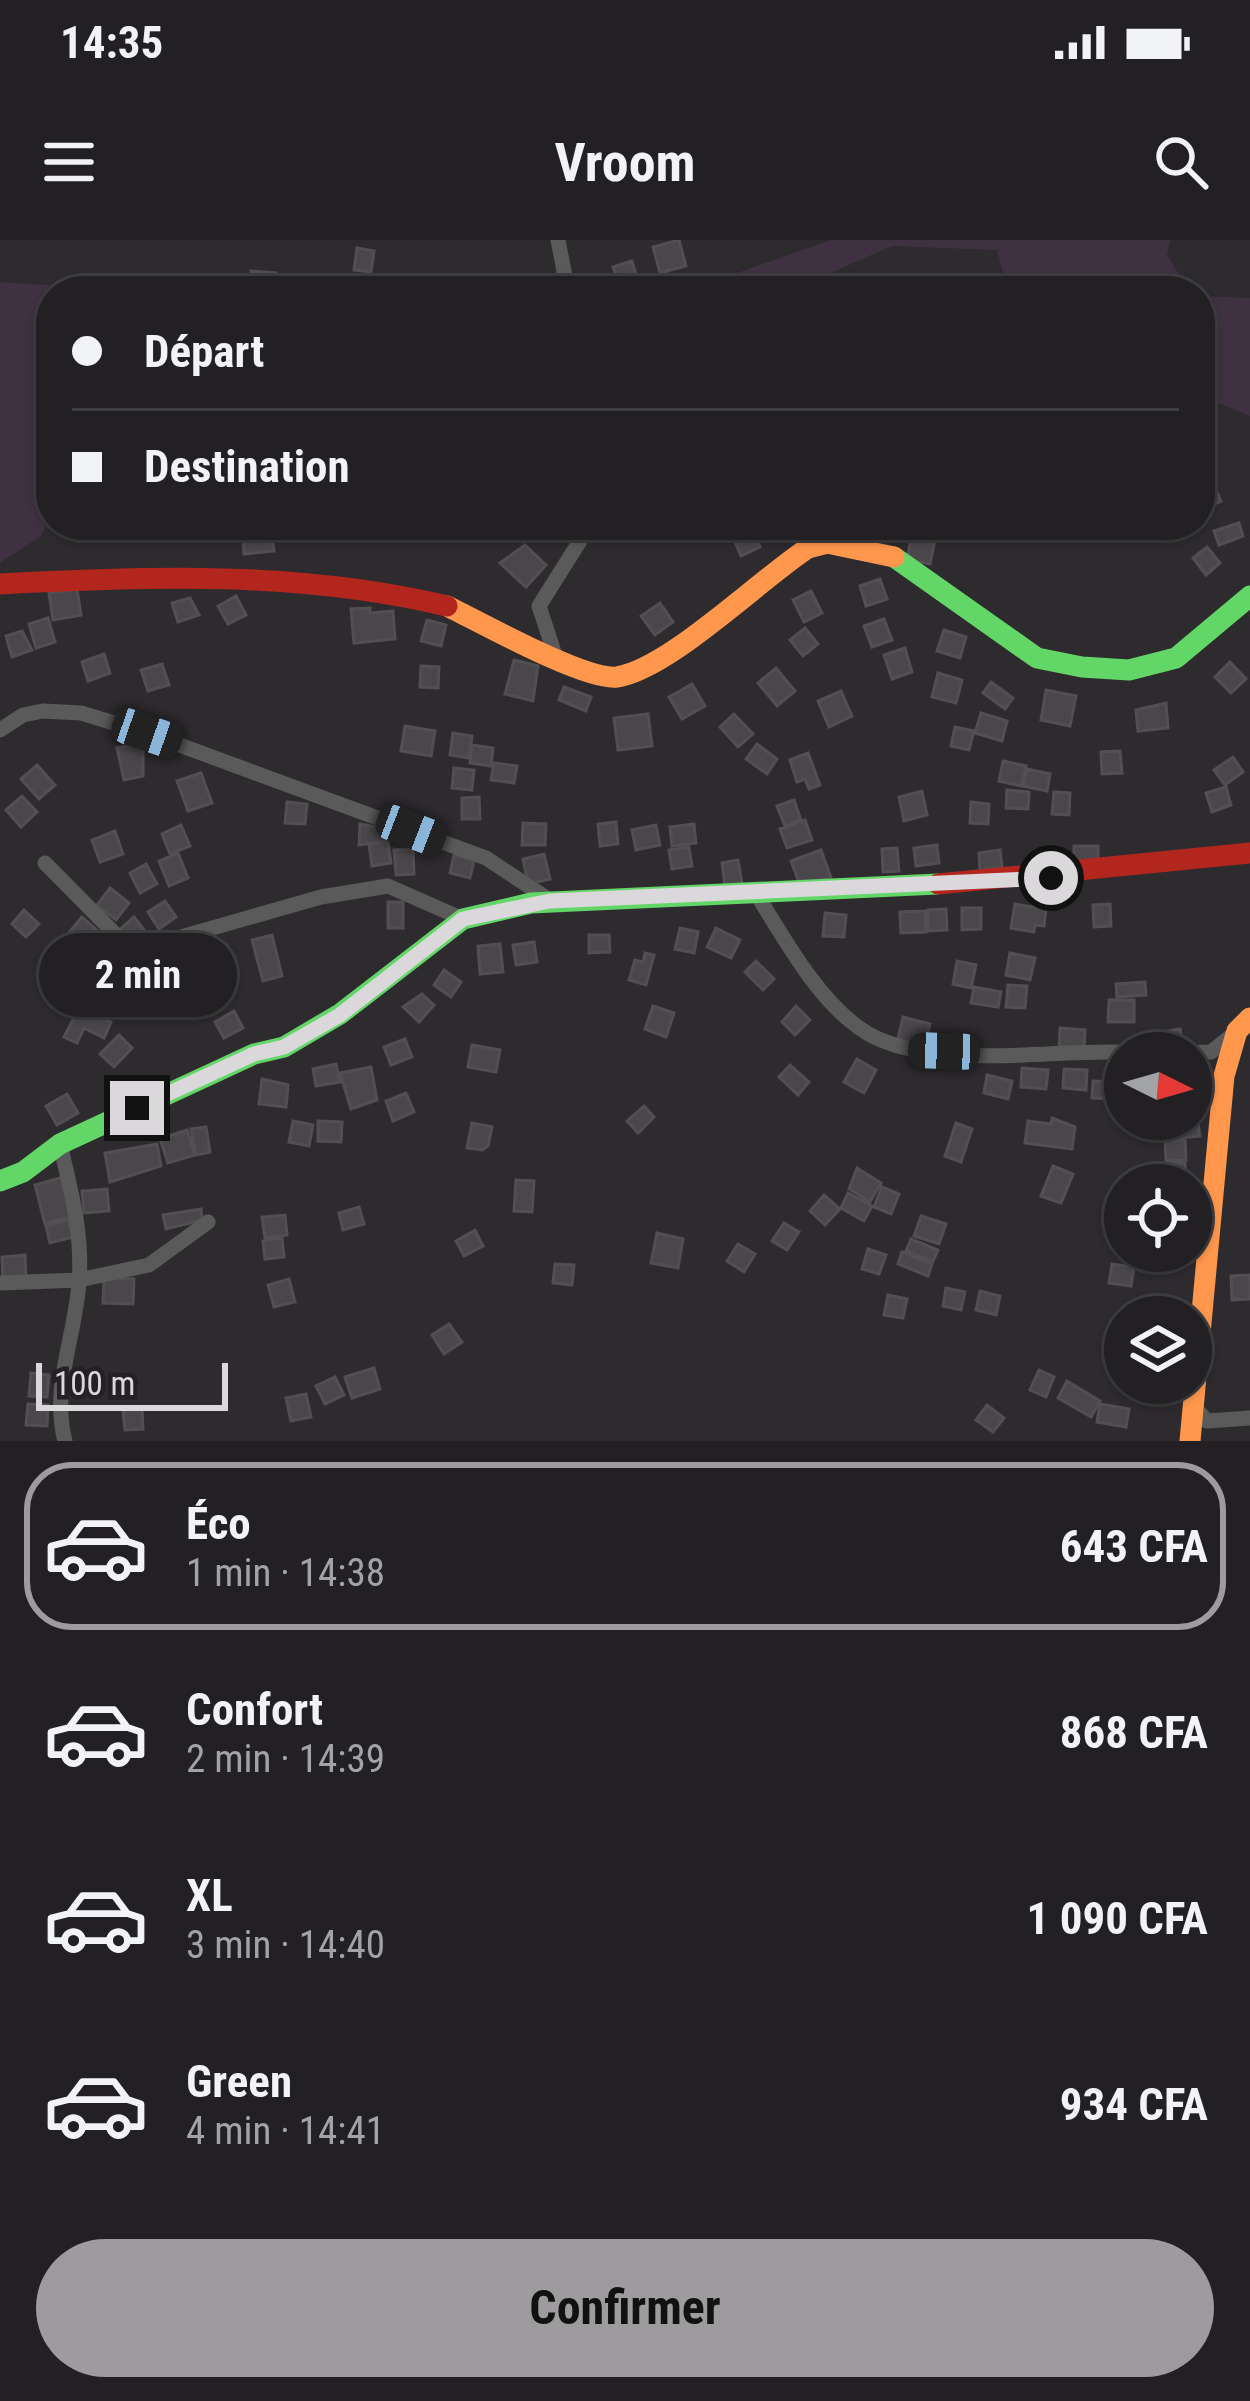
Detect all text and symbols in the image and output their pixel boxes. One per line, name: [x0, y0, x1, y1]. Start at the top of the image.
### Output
text: 14:35: [60, 16, 163, 69]
icon: menu: [36, 129, 102, 195]
icon: search: [1148, 129, 1214, 195]
text: Vroom: [554, 131, 696, 194]
text: Départ: [144, 325, 264, 378]
text: Destination: [144, 440, 350, 493]
car: [107, 704, 187, 762]
car: [371, 800, 451, 860]
route start: [1024, 851, 1078, 905]
callout: 2 min: [38, 934, 236, 1018]
text: 2 min: [95, 952, 181, 998]
car: [907, 1032, 981, 1070]
north arrow: [1104, 1032, 1212, 1140]
map controls: [1104, 1032, 1212, 1404]
route end: [110, 1081, 164, 1135]
button: locate: [1104, 1164, 1212, 1272]
button: layers: [1104, 1296, 1212, 1404]
scale bar: [36, 1357, 228, 1410]
text: 100 m: [54, 1364, 135, 1403]
icon: car: [42, 1492, 150, 1600]
text: Éco: [186, 1497, 251, 1550]
text: 643 CFA: [1060, 1520, 1208, 1573]
text: 1 min · 14:38: [186, 1550, 385, 1596]
icon: car: [42, 1678, 150, 1786]
text: Confort: [186, 1683, 323, 1736]
text: 868 CFA: [1060, 1706, 1208, 1759]
text: 2 min · 14:39: [186, 1736, 385, 1782]
icon: car: [42, 1864, 150, 1972]
text: XL: [186, 1869, 233, 1922]
text: 1 090 CFA: [1027, 1892, 1208, 1945]
text: 3 min · 14:40: [186, 1922, 385, 1968]
icon: car: [42, 2050, 150, 2158]
text: Green: [186, 2055, 292, 2108]
text: 934 CFA: [1060, 2078, 1208, 2131]
text: 4 min · 14:41: [186, 2108, 385, 2154]
button: Confirmer: [36, 2239, 1214, 2377]

